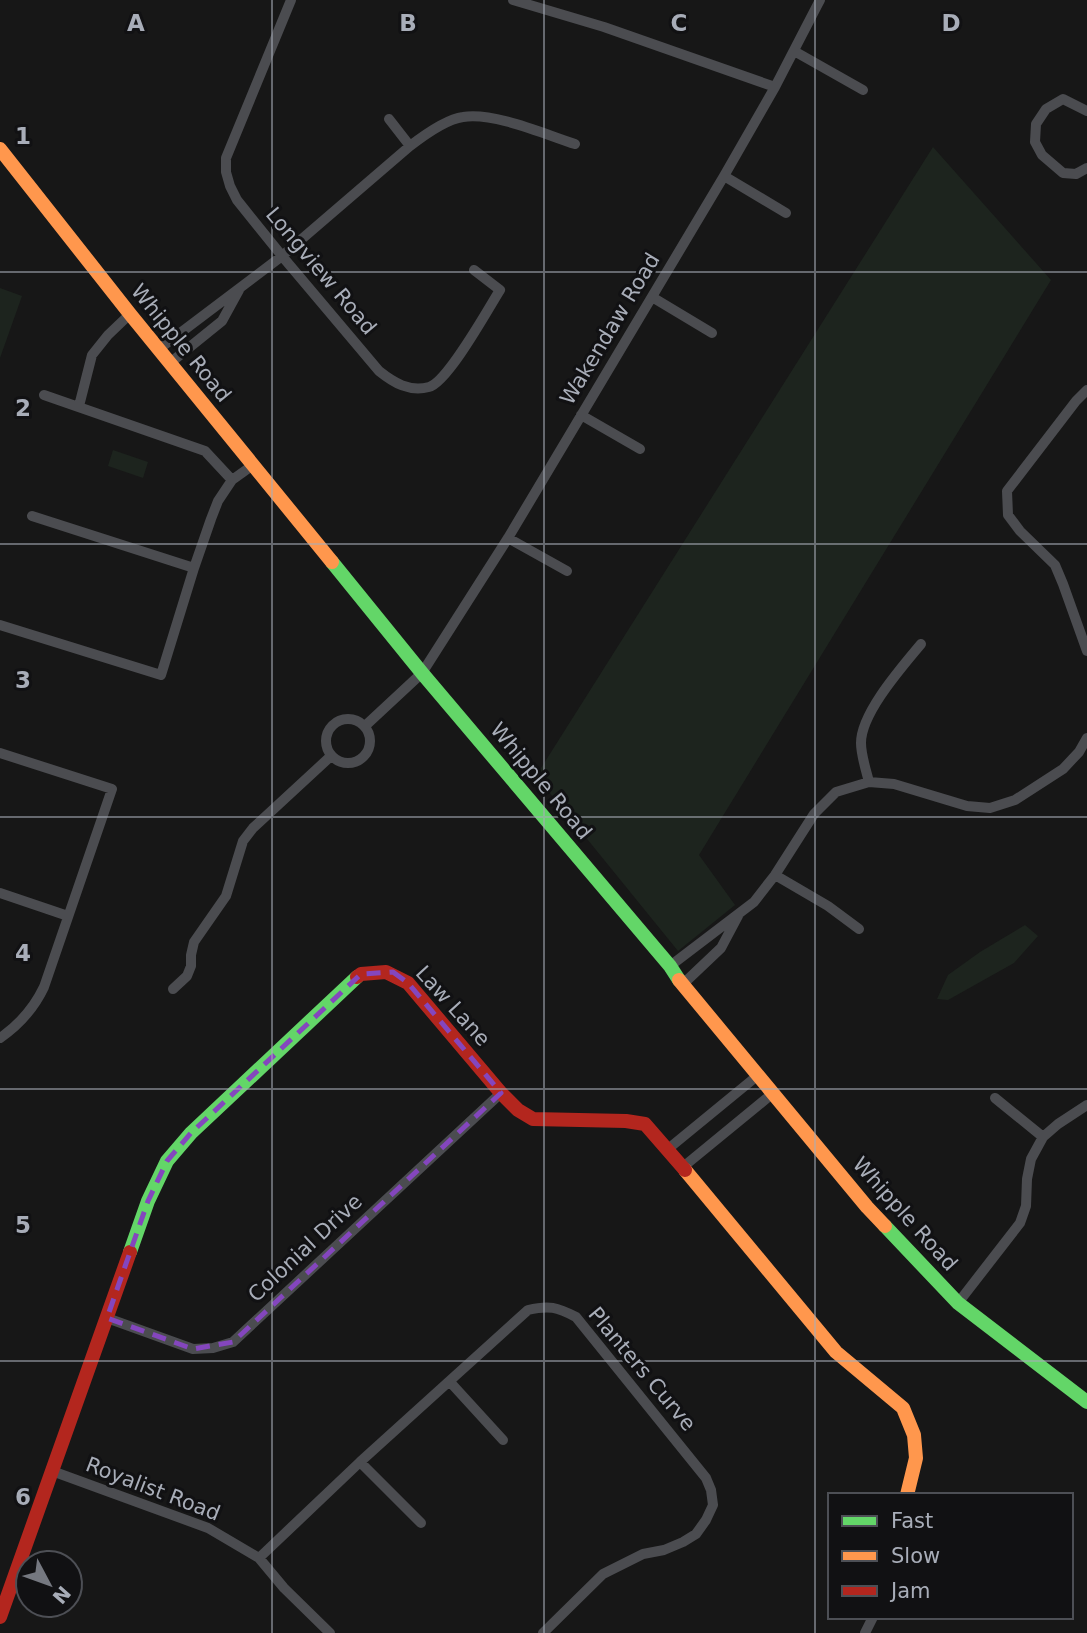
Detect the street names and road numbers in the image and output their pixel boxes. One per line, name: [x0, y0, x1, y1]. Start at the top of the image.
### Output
street label: Longview Road: [261, 203, 381, 339]
street label: Wakendaw Road: [555, 249, 665, 409]
street label: Whipple Road: [126, 279, 236, 407]
street label: Whipple Road: [485, 718, 597, 844]
street label: Law Lane: [411, 961, 495, 1051]
street label: Whipple Road: [848, 1152, 962, 1276]
street label: Colonial Drive: [243, 1189, 367, 1307]
street label: Planters Curve: [583, 1302, 701, 1436]
street label: Royalist Road: [82, 1452, 224, 1526]

